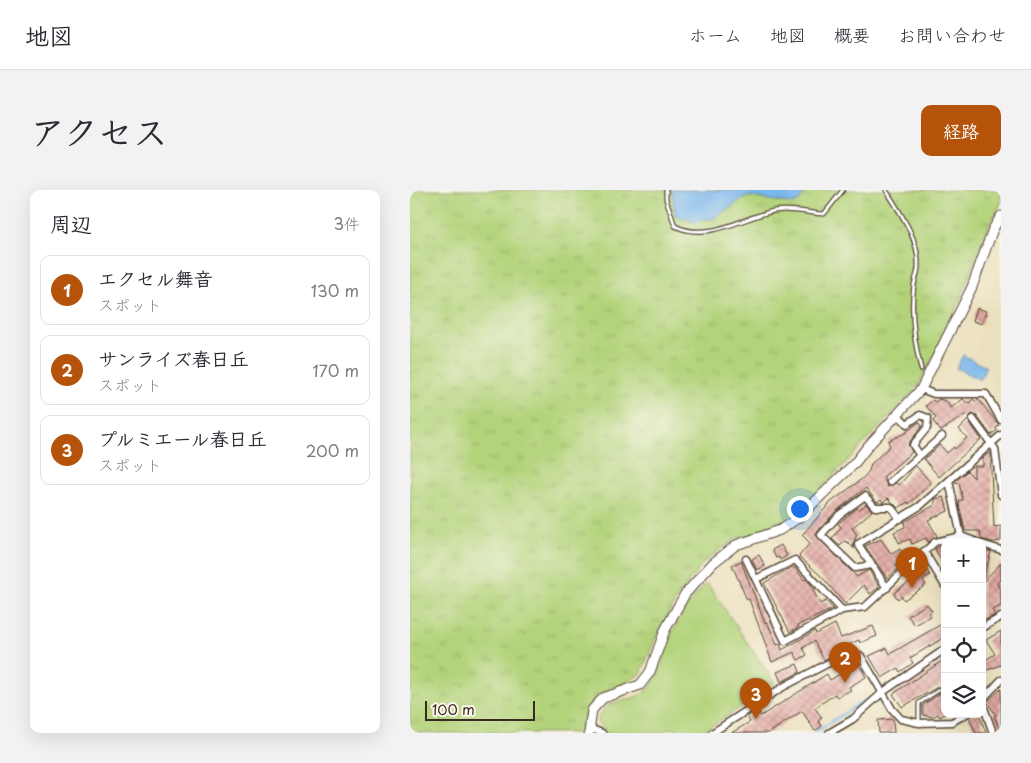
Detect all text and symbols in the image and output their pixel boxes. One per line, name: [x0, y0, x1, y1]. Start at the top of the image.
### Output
text: 地図: [25, 17, 73, 53]
text: ホーム: [689, 21, 742, 48]
text: 地図: [770, 21, 806, 48]
text: 概要: [834, 21, 870, 48]
text: お問い合わせ: [898, 21, 1006, 48]
text: アクセス: [30, 104, 168, 157]
button: 経路: [921, 105, 1001, 156]
text: 周辺: [50, 207, 92, 239]
text: 3件: [333, 211, 360, 235]
text: エクセル舞音: [98, 264, 213, 292]
text: 1: [63, 278, 71, 302]
text: 130 m: [311, 278, 359, 302]
text: スポット: [98, 292, 162, 316]
text: サンライズ春日丘: [98, 344, 249, 372]
text: 2: [61, 358, 73, 382]
text: 170 m: [313, 358, 359, 382]
text: スポット: [98, 372, 162, 396]
text: プルミエール春日丘: [98, 424, 267, 452]
text: 3: [62, 438, 72, 462]
text: 200 m: [306, 438, 359, 462]
text: スポット: [98, 452, 162, 476]
your location: [787, 496, 813, 522]
map controls: [941, 538, 986, 718]
button: +: [941, 538, 986, 583]
pin: 1: [896, 547, 928, 588]
button: −: [941, 583, 986, 628]
button: locate: [941, 628, 986, 673]
pin: 2: [829, 642, 861, 683]
button: layers: [941, 673, 986, 718]
pin: 3: [740, 678, 772, 719]
scale bar: [425, 698, 535, 721]
text: 100 m: [432, 699, 475, 720]

